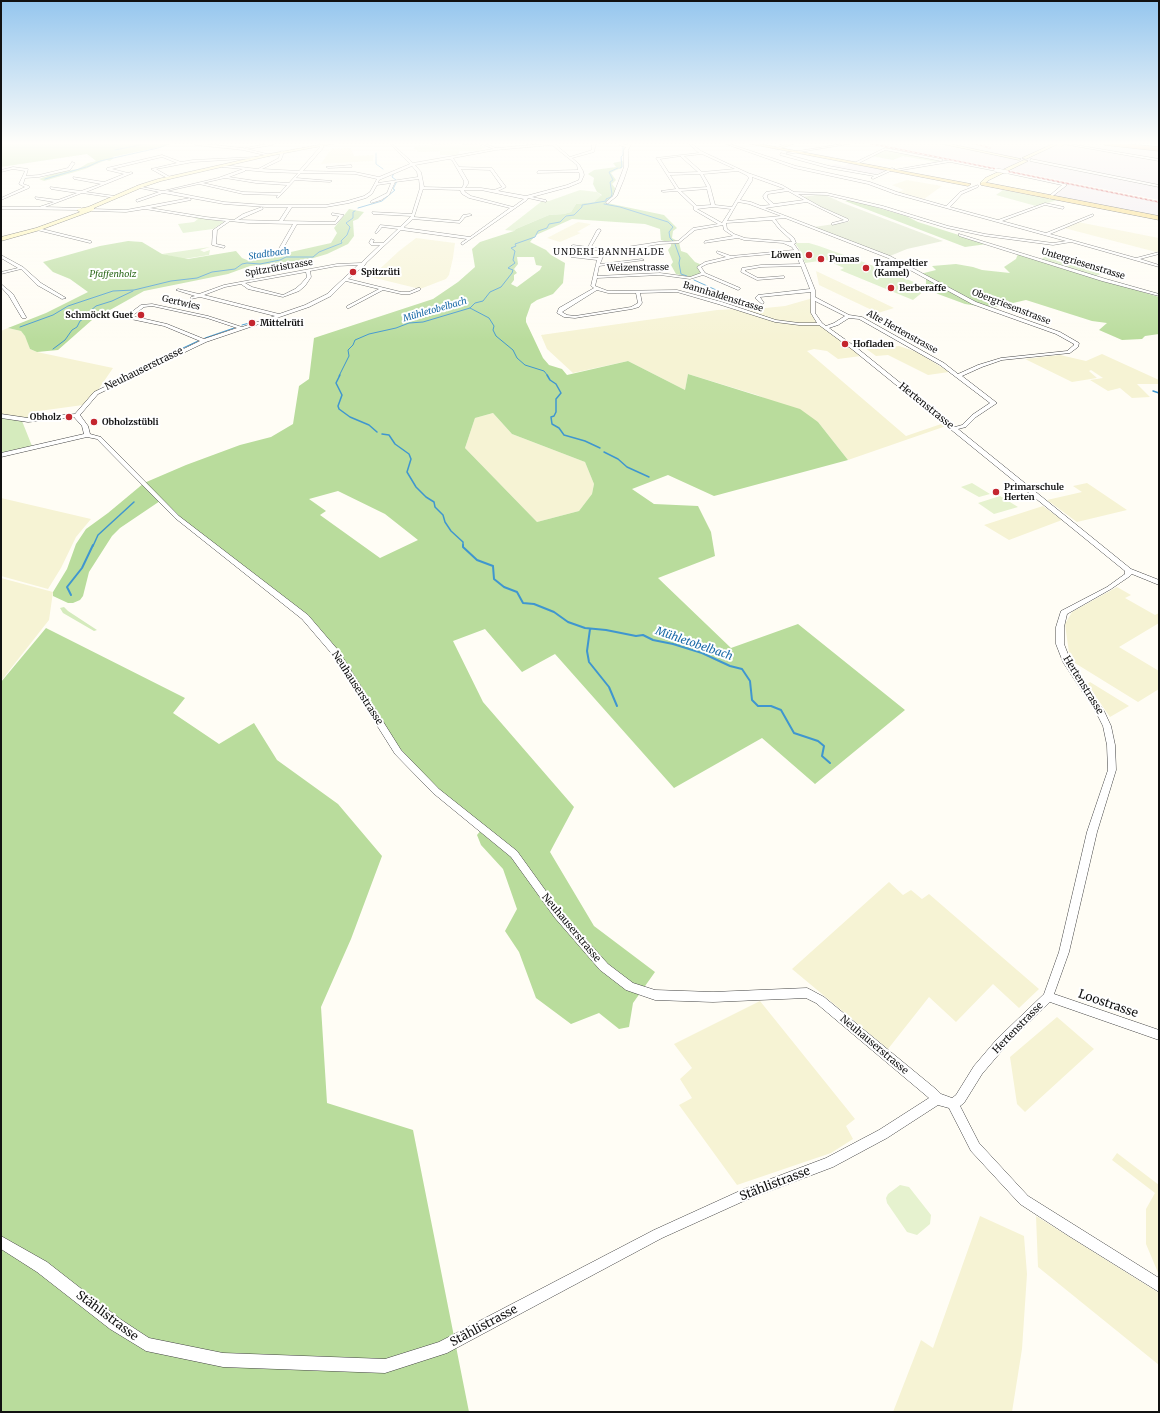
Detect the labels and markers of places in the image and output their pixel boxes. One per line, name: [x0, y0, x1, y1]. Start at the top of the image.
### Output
place label: Löwen: [771, 250, 801, 260]
marker: Löwen: [804, 250, 814, 260]
marker: Pumas: [816, 254, 826, 264]
place label: Pumas: [829, 254, 859, 264]
place label: Trampeltier (Kamel): [874, 258, 928, 279]
marker: Trampeltier (Kamel): [861, 263, 871, 273]
marker: Spitzrüti: [348, 267, 358, 277]
place label: Spitzrüti: [361, 267, 400, 277]
marker: Berberaffe: [886, 283, 896, 293]
place label: Berberaffe: [899, 283, 946, 293]
place label: Schmöckt Guet: [65, 310, 133, 320]
marker: Schmöckt Guet: [136, 310, 146, 320]
marker: Mittelrüti: [247, 318, 257, 328]
place label: Mittelrüti: [260, 318, 304, 328]
marker: Hofladen: [840, 339, 850, 349]
place label: Hofladen: [853, 339, 894, 349]
place label: Obholz: [30, 412, 61, 422]
marker: Obholz: [64, 412, 74, 422]
marker: Obholzstübli: [89, 417, 99, 427]
place label: Obholzstübli: [102, 417, 159, 427]
place label: Primarschule Herten: [1004, 482, 1064, 503]
marker: Primarschule Herten: [991, 487, 1001, 497]

